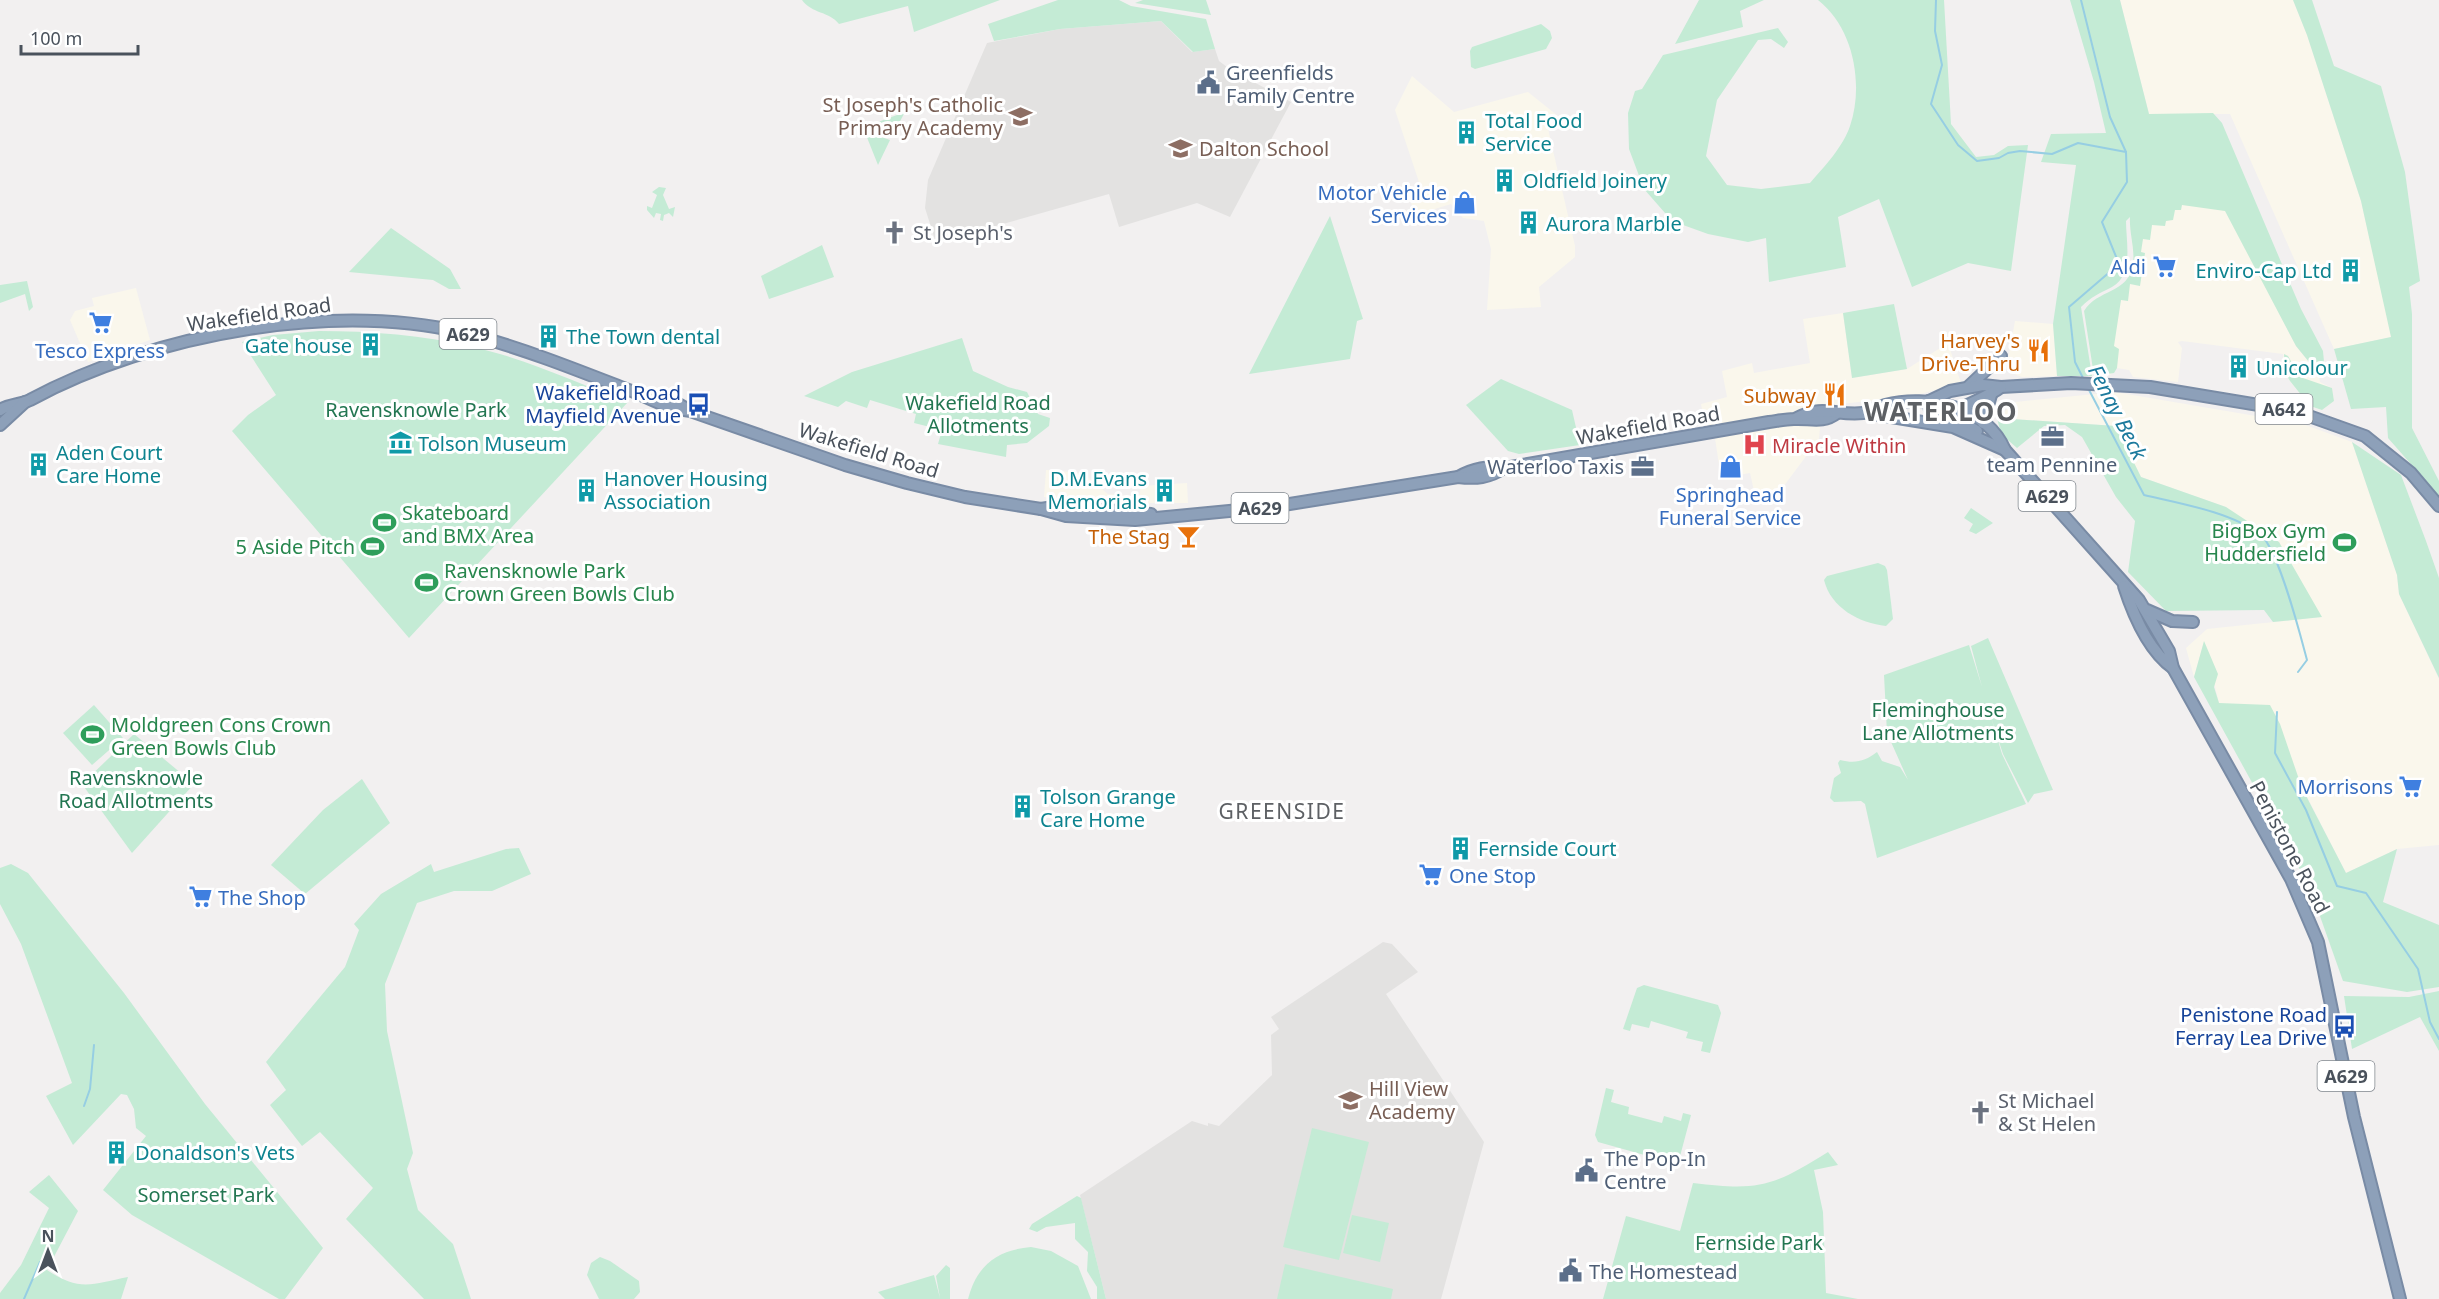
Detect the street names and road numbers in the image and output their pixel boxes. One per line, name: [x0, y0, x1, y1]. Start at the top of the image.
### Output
street label: Wakefield Road: [185, 291, 333, 337]
road number: A629: [440, 319, 496, 349]
road number: A642: [2256, 394, 2312, 424]
street label: Wakefield Road: [1574, 399, 1722, 451]
street label: Wakefield Road: [796, 416, 942, 484]
road number: A629: [2018, 481, 2076, 511]
road number: A629: [1232, 493, 1288, 523]
street label: Penistone Road: [2244, 776, 2336, 918]
road number: A629: [2318, 1061, 2374, 1091]

